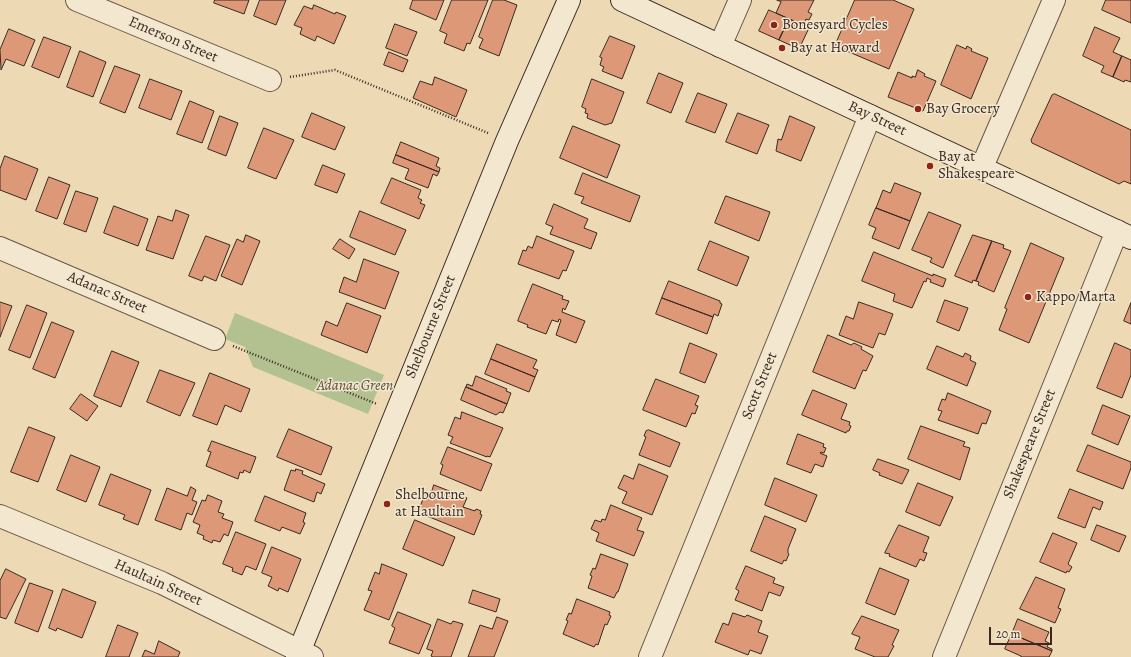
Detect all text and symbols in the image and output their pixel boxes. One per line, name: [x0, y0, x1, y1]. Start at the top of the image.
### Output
street label: Emerson Street: [126, 13, 220, 67]
place label: Bonesyard Cycles: [782, 16, 888, 34]
marker: Bonesyard Cycles: [769, 20, 779, 30]
place label: Bay at Howard: [790, 39, 879, 57]
marker: Bay at Howard: [777, 43, 787, 53]
street label: Bay Street: [845, 98, 909, 140]
place label: Bay Grocery: [926, 100, 1000, 118]
marker: Bay Grocery: [913, 104, 923, 114]
place label: Bay at Shakespeare: [938, 148, 1015, 183]
marker: Bay at Shakespeare: [925, 161, 935, 171]
street label: Adanac Street: [64, 268, 150, 318]
street label: Shelbourne Street: [402, 273, 460, 381]
place label: Kappo Marta: [1036, 288, 1116, 306]
marker: Kappo Marta: [1023, 292, 1033, 302]
street label: Scott Street: [738, 350, 782, 422]
park label: Adanac Green: [317, 377, 393, 395]
street label: Shakespeare Street: [1000, 387, 1060, 501]
place label: Shelbourne at Haultain: [395, 486, 465, 521]
marker: Shelbourne at Haultain: [382, 499, 392, 509]
street label: Haultain Street: [111, 556, 205, 610]
scale bar: [991, 619, 1054, 645]
text: 20 m: [996, 626, 1020, 642]

